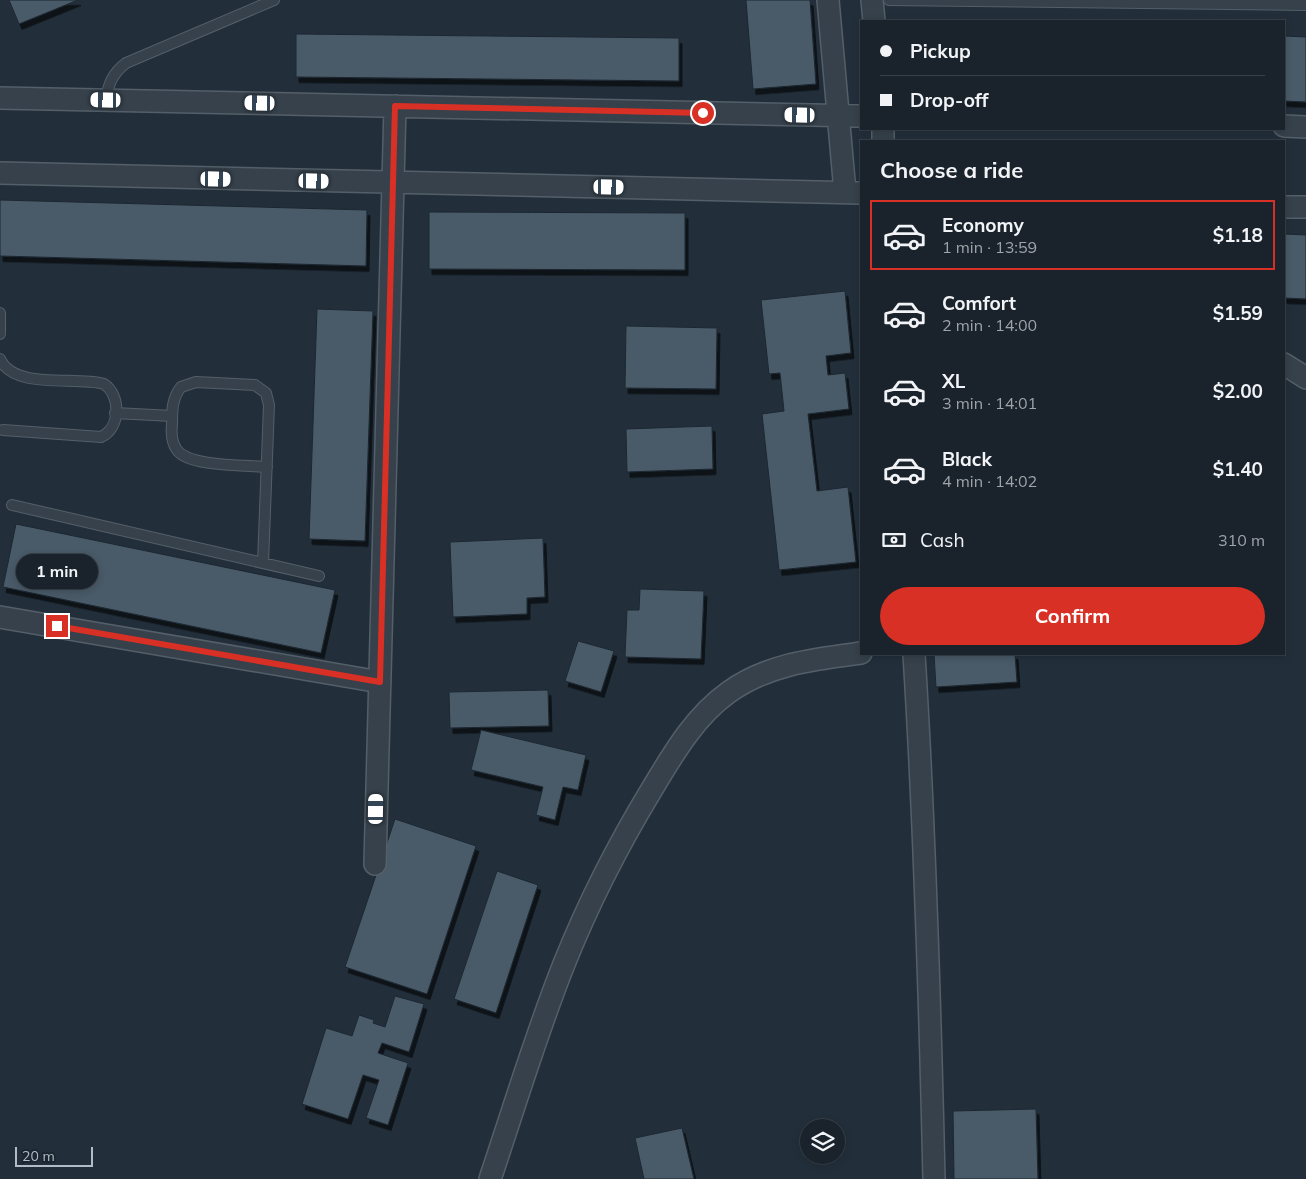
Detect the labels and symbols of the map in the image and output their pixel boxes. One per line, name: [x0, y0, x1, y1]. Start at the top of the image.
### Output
car: [90, 92, 121, 108]
car: [244, 95, 275, 111]
route start: [692, 102, 714, 124]
car: [784, 107, 815, 123]
car: [200, 171, 231, 187]
car: [298, 173, 329, 189]
car: [593, 179, 624, 195]
callout: 1 min: [16, 554, 98, 588]
route end: [46, 615, 68, 637]
car: [368, 794, 383, 824]
scale bar: [15, 1144, 92, 1167]

